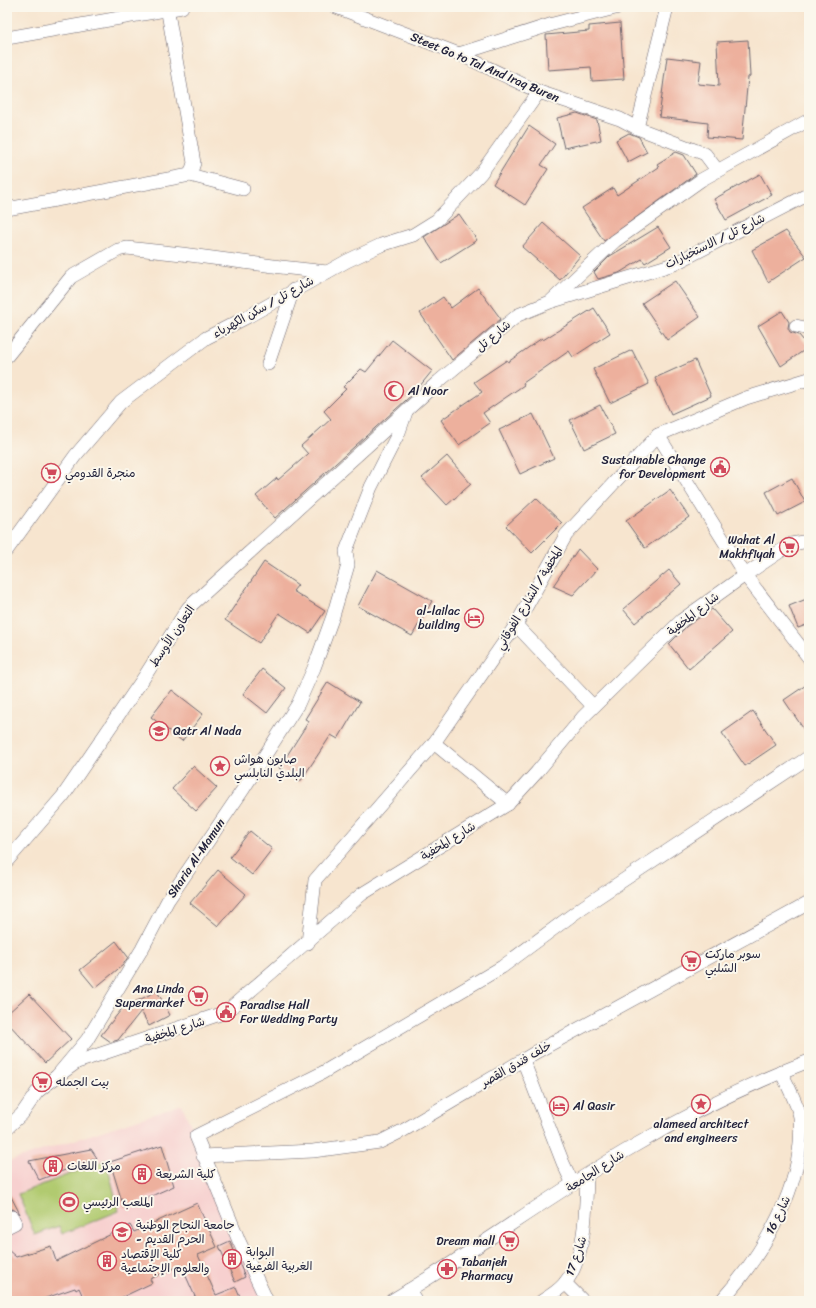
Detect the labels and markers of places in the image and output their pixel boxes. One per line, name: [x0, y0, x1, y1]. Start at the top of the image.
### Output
mosque icon: Al Noor: [383, 380, 405, 402]
place label: Al Noor: [407, 380, 449, 402]
place label: Sustainable Change for Development: [602, 449, 706, 485]
public building icon: Sustainable Change for Development: [709, 456, 731, 478]
supermarket icon: منجرة القدومي: [40, 462, 62, 484]
place label: منجرة القدومي: [65, 462, 136, 484]
place label: Wahat Al Makhfiyah: [719, 529, 776, 565]
supermarket icon: Wahat Al Makhfiyah: [778, 536, 800, 558]
place label: al-lailac building: [417, 600, 460, 636]
hotel icon: al-lailac building: [463, 607, 485, 629]
school or university icon: Qatr Al Nada: [148, 720, 170, 742]
place label: Qatr Al Nada: [173, 720, 242, 742]
place label: صابون هواش البلدي النابلسي: [234, 748, 305, 784]
place icon: صابون هواش البلدي النابلسي: [209, 755, 231, 777]
place label: سوبر ماركت الشلبي: [705, 943, 761, 979]
supermarket icon: سوبر ماركت الشلبي: [680, 950, 702, 972]
place label: Ana Linda Supermarket: [115, 978, 185, 1014]
supermarket icon: Ana Linda Supermarket: [187, 985, 209, 1007]
place label: Paradise Hall For Wedding Party: [240, 994, 338, 1030]
public building icon: Paradise Hall For Wedding Party: [215, 1001, 237, 1023]
supermarket icon: بيت الجمله: [31, 1071, 53, 1093]
place label: بيت الجمله: [56, 1071, 109, 1093]
place icon: alameed architect and engineers: [690, 1093, 712, 1115]
hotel icon: Al Qasir: [548, 1095, 570, 1117]
place label: Al Qasir: [572, 1095, 616, 1117]
place label: alameed architect and engineers: [654, 1113, 750, 1149]
building icon: مركز اللغات: [42, 1155, 64, 1177]
place label: مركز اللغات: [67, 1155, 121, 1177]
building icon: كلية الشريعة: [131, 1163, 153, 1185]
place label: كلية الشريعة: [156, 1163, 216, 1185]
sports icon: الملعب الرئيسي: [58, 1191, 80, 1213]
place label: الملعب الرئيسي: [83, 1191, 153, 1213]
place label: جامعة النجاح الوطنية - الحرم القديم: [136, 1214, 235, 1250]
school or university icon: جامعة النجاح الوطنية - الحرم القديم: [111, 1221, 133, 1243]
place label: Dream mall: [436, 1230, 496, 1252]
supermarket icon: Dream mall: [498, 1230, 520, 1252]
place label: البوابة الغربية الفرعية: [246, 1241, 312, 1277]
place label: كلية الإقتصاد والعلوم الإجتماعية: [121, 1243, 210, 1279]
building icon: البوابة الغربية الفرعية: [221, 1248, 243, 1270]
building icon: كلية الإقتصاد والعلوم الإجتماعية: [96, 1250, 118, 1272]
place label: Tabanjeh Pharmacy: [461, 1251, 514, 1287]
pharmacy icon: Tabanjeh Pharmacy: [436, 1258, 458, 1280]

